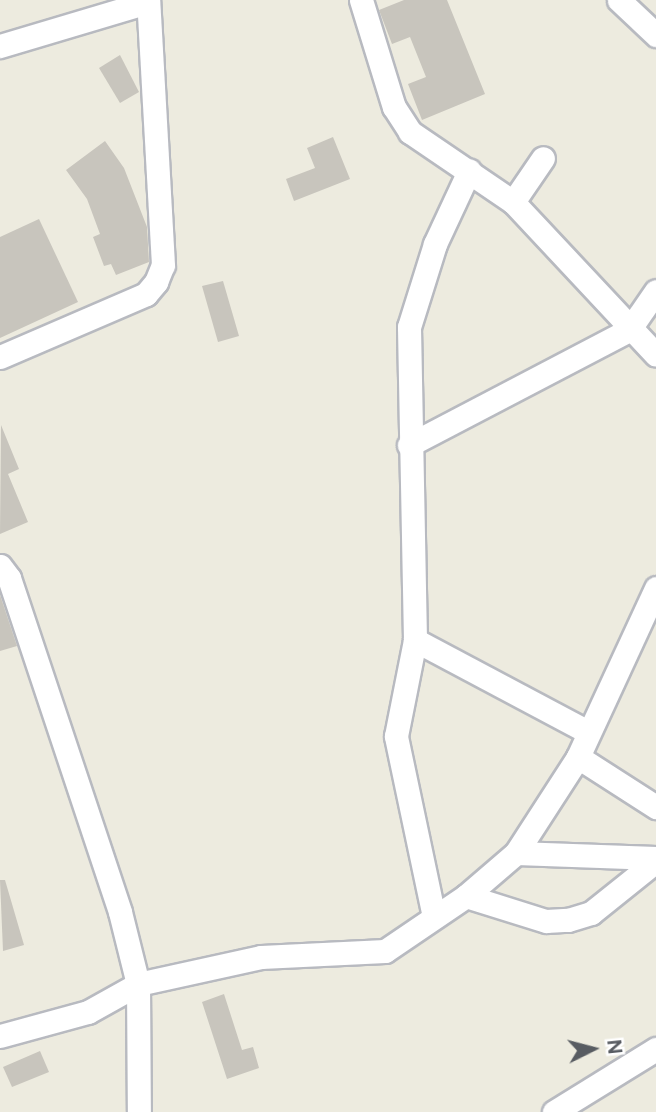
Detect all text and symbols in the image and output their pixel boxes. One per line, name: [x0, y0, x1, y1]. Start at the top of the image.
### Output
north arrow: [558, 1014, 628, 1084]
text: N: [602, 1038, 627, 1055]

